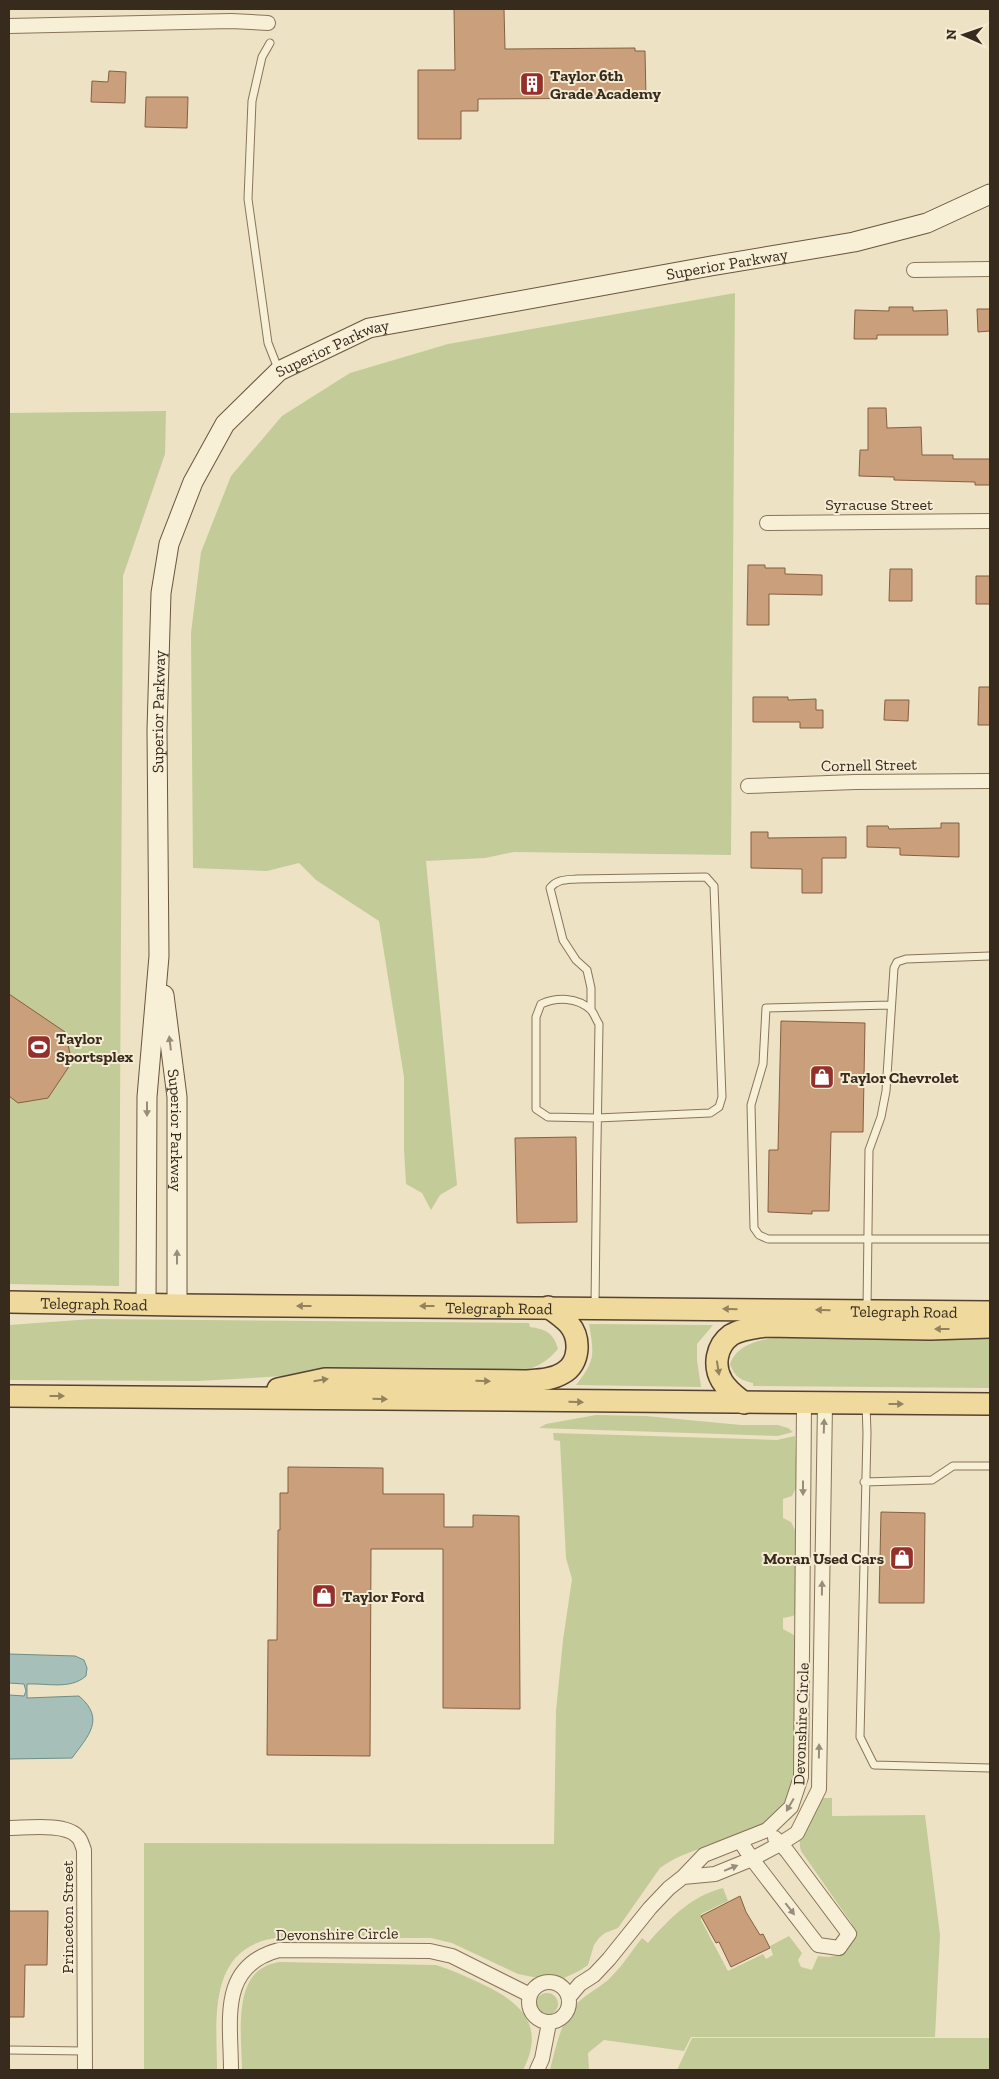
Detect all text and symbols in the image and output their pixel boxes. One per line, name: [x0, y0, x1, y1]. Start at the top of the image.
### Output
north arrow: [939, 10, 989, 60]
text: N: [943, 29, 960, 40]
place label: Taylor 6th Grade Academy: [550, 66, 661, 103]
building icon: Taylor 6th Grade Academy: [519, 71, 545, 97]
street label: Superior Parkway: [665, 244, 790, 283]
street label: Superior Parkway: [272, 315, 391, 381]
street label: Syracuse Street: [825, 495, 933, 514]
street label: Superior Parkway: [147, 649, 169, 773]
street label: Cornell Street: [821, 755, 917, 775]
place label: Taylor Sportsplex: [56, 1029, 134, 1066]
sports icon: Taylor Sportsplex: [26, 1034, 52, 1060]
one-way arrow: [166, 1035, 174, 1051]
shop icon: Taylor Chevrolet: [809, 1064, 835, 1090]
street label: Superior Parkway: [164, 1068, 187, 1193]
place label: Taylor Chevrolet: [840, 1068, 959, 1087]
one-way arrow: [143, 1102, 151, 1118]
one-way arrow: [173, 1248, 181, 1264]
street label: Telegraph Road: [40, 1293, 148, 1314]
street label: Telegraph Road: [445, 1298, 553, 1318]
street label: Telegraph Road: [850, 1301, 958, 1321]
one-way arrow: [296, 1302, 312, 1310]
one-way arrow: [419, 1302, 435, 1310]
one-way arrow: [722, 1305, 738, 1313]
one-way arrow: [814, 1306, 830, 1314]
one-way arrow: [933, 1325, 949, 1333]
one-way arrow: [715, 1361, 723, 1377]
one-way arrow: [313, 1376, 329, 1384]
one-way arrow: [476, 1377, 492, 1385]
one-way arrow: [50, 1392, 66, 1400]
one-way arrow: [373, 1395, 389, 1403]
one-way arrow: [568, 1398, 584, 1406]
one-way arrow: [888, 1400, 904, 1408]
one-way arrow: [820, 1417, 828, 1433]
one-way arrow: [799, 1480, 807, 1496]
shop icon: Moran Used Cars: [889, 1545, 915, 1571]
place label: Moran Used Cars: [763, 1549, 884, 1568]
one-way arrow: [818, 1580, 826, 1596]
shop icon: Taylor Ford: [311, 1583, 337, 1609]
place label: Taylor Ford: [342, 1587, 424, 1606]
street label: Devonshire Circle: [789, 1662, 813, 1786]
one-way arrow: [816, 1742, 824, 1758]
one-way arrow: [785, 1798, 794, 1812]
street label: Princeton Street: [58, 1860, 77, 1974]
one-way arrow: [724, 1864, 739, 1872]
one-way arrow: [785, 1902, 795, 1916]
street label: Devonshire Circle: [275, 1923, 399, 1945]

